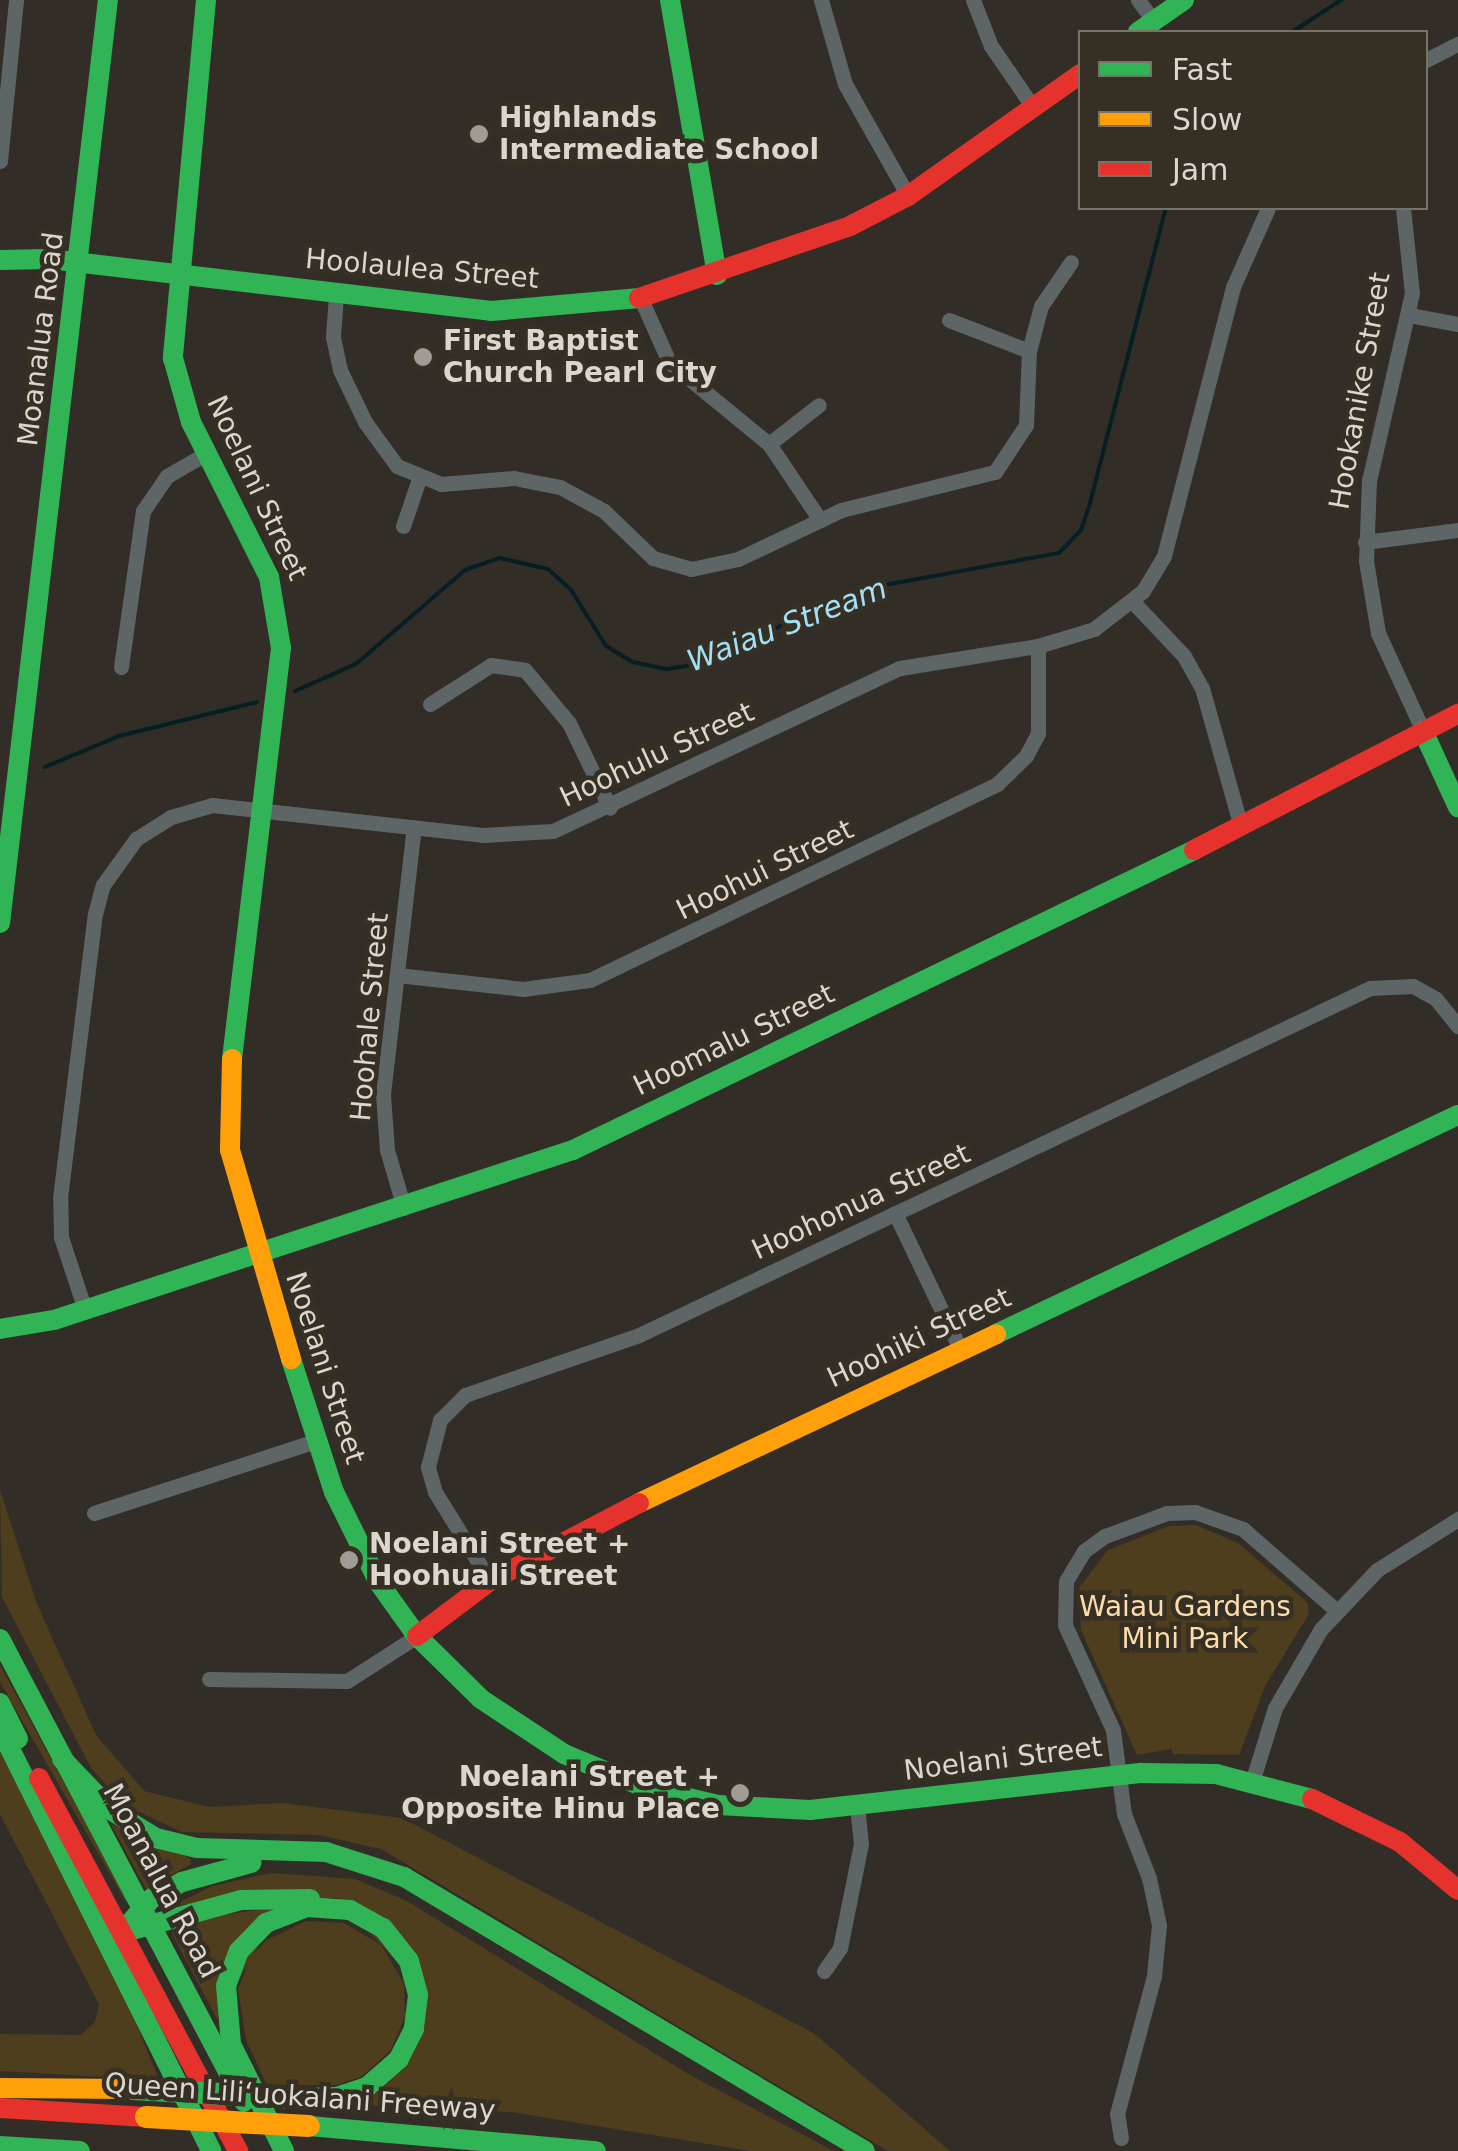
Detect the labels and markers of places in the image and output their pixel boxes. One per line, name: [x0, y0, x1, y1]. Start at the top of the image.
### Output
place label: Highlands Intermediate School: [499, 101, 819, 167]
marker: Highlands Intermediate School: [468, 123, 490, 145]
place label: First Baptist Church Pearl City: [443, 324, 717, 390]
marker: First Baptist Church Pearl City: [412, 346, 434, 368]
place label: Noelani Street + Hoohuali Street: [369, 1527, 630, 1593]
marker: Noelani Street + Hoohuali Street: [338, 1549, 360, 1571]
place label: Noelani Street + Opposite Hinu Place: [401, 1760, 720, 1826]
marker: Noelani Street + Opposite Hinu Place: [729, 1782, 751, 1804]

